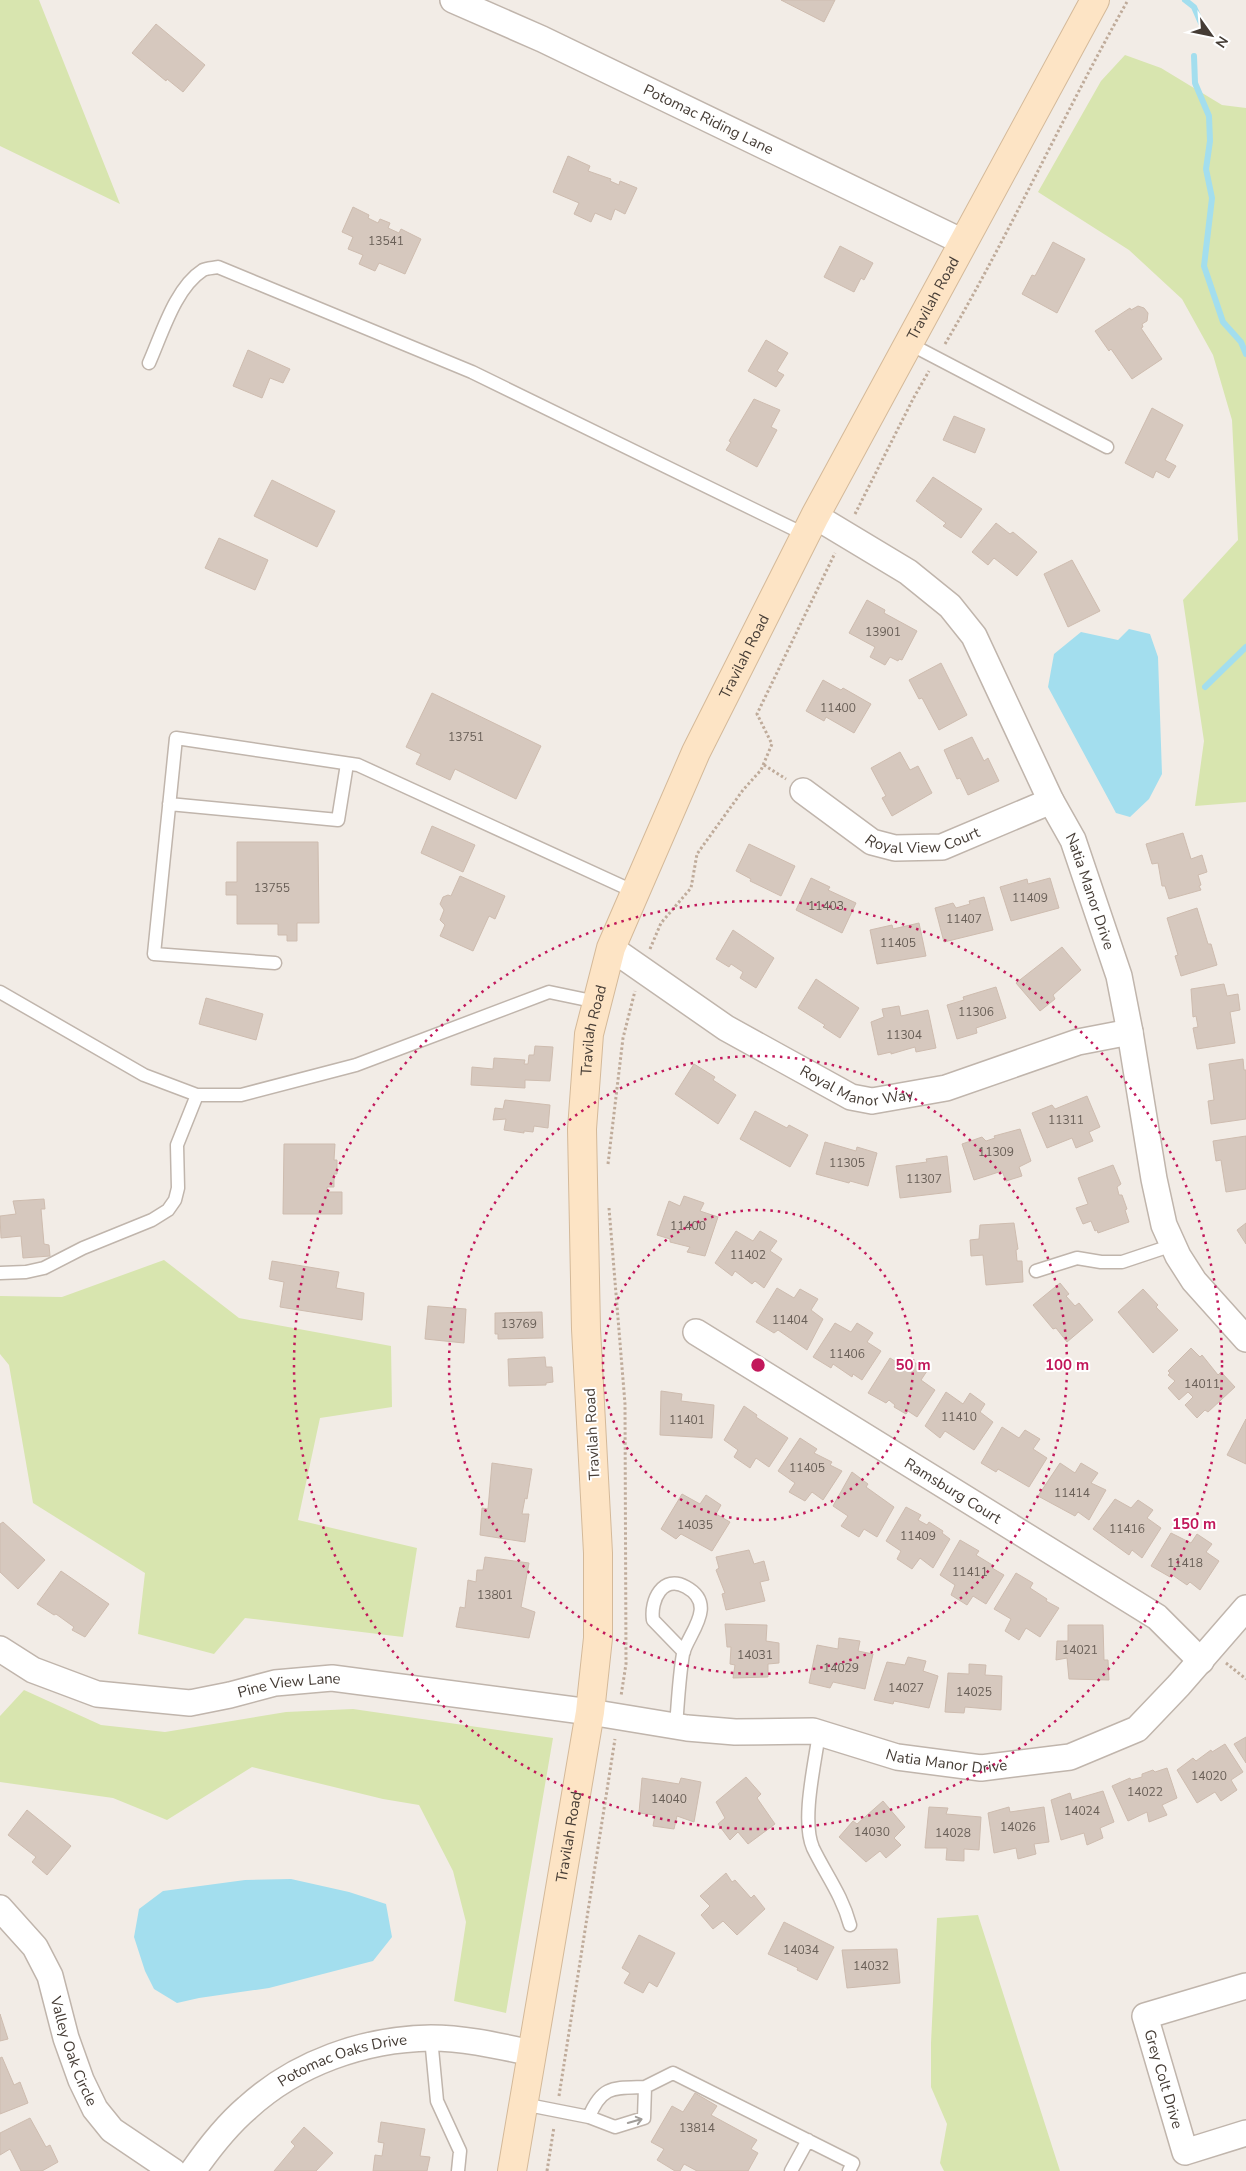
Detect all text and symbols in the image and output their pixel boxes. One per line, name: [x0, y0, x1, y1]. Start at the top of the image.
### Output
north arrow: [1186, 10, 1236, 60]
text: N: [1211, 32, 1232, 51]
street label: Potomac Riding Lane: [640, 79, 777, 159]
house number: 13541: [368, 233, 404, 249]
street label: Travilah Road: [902, 253, 964, 344]
street label: Travilah Road: [715, 611, 774, 702]
house number: 13901: [865, 624, 901, 640]
house number: 11400: [820, 700, 856, 716]
house number: 13751: [448, 729, 484, 745]
street label: Royal View Court: [861, 822, 984, 859]
street label: Natia Manor Drive: [1061, 829, 1119, 952]
house number: 13755: [254, 880, 290, 896]
house number: 11409: [1012, 890, 1048, 906]
house number: 11403: [808, 898, 844, 914]
house number: 11407: [946, 911, 982, 927]
house number: 11405: [880, 935, 916, 951]
street label: Travilah Road: [576, 983, 611, 1076]
house number: 11306: [958, 1004, 994, 1020]
house number: 11304: [886, 1027, 922, 1043]
street label: Royal Manor Way: [796, 1061, 915, 1111]
house number: 11311: [1048, 1112, 1084, 1128]
house number: 11309: [978, 1144, 1014, 1160]
house number: 11305: [829, 1155, 865, 1171]
house number: 11307: [906, 1171, 942, 1187]
house number: 11400: [670, 1218, 706, 1234]
house number: 11402: [730, 1247, 766, 1263]
house number: 11404: [772, 1312, 808, 1328]
house number: 13769: [501, 1316, 537, 1332]
house number: 11406: [829, 1346, 865, 1362]
text: 50 m: [895, 1355, 931, 1375]
text: 100 m: [1045, 1355, 1089, 1375]
centre of rings: [749, 1356, 767, 1374]
house number: 14011: [1184, 1376, 1220, 1392]
street label: Travilah Road: [580, 1388, 604, 1480]
house number: 11410: [941, 1409, 977, 1425]
house number: 11401: [669, 1412, 705, 1428]
street label: Ramsburg Court: [901, 1453, 1006, 1529]
house number: 11405: [789, 1460, 825, 1476]
house number: 11414: [1054, 1485, 1090, 1501]
text: 150 m: [1172, 1514, 1216, 1534]
house number: 14035: [677, 1517, 713, 1533]
house number: 11416: [1109, 1521, 1145, 1537]
house number: 11409: [900, 1528, 936, 1544]
house number: 11418: [1167, 1555, 1203, 1571]
house number: 11411: [952, 1564, 988, 1580]
house number: 13801: [477, 1587, 513, 1603]
house number: 14021: [1062, 1642, 1098, 1658]
house number: 14031: [737, 1647, 773, 1663]
house number: 14029: [823, 1660, 859, 1676]
street label: Pine View Lane: [235, 1668, 342, 1703]
house number: 14027: [888, 1680, 924, 1696]
house number: 14025: [956, 1684, 992, 1700]
street label: Natia Manor Drive: [883, 1744, 1008, 1778]
house number: 14020: [1191, 1768, 1227, 1784]
house number: 14022: [1127, 1784, 1163, 1800]
street label: Travilah Road: [551, 1790, 586, 1884]
house number: 14040: [651, 1791, 687, 1807]
house number: 14024: [1064, 1803, 1100, 1819]
house number: 14026: [1000, 1819, 1036, 1835]
house number: 14030: [854, 1824, 890, 1840]
house number: 14028: [935, 1825, 971, 1841]
house number: 14034: [783, 1942, 819, 1958]
house number: 14032: [853, 1958, 889, 1974]
street label: Valley Oak Circle: [45, 1993, 102, 2109]
street label: Grey Colt Drive: [1139, 2027, 1188, 2131]
street label: Potomac Oaks Drive: [274, 2029, 408, 2092]
one-way arrow: [627, 2115, 643, 2125]
house number: 13814: [679, 2120, 715, 2136]

